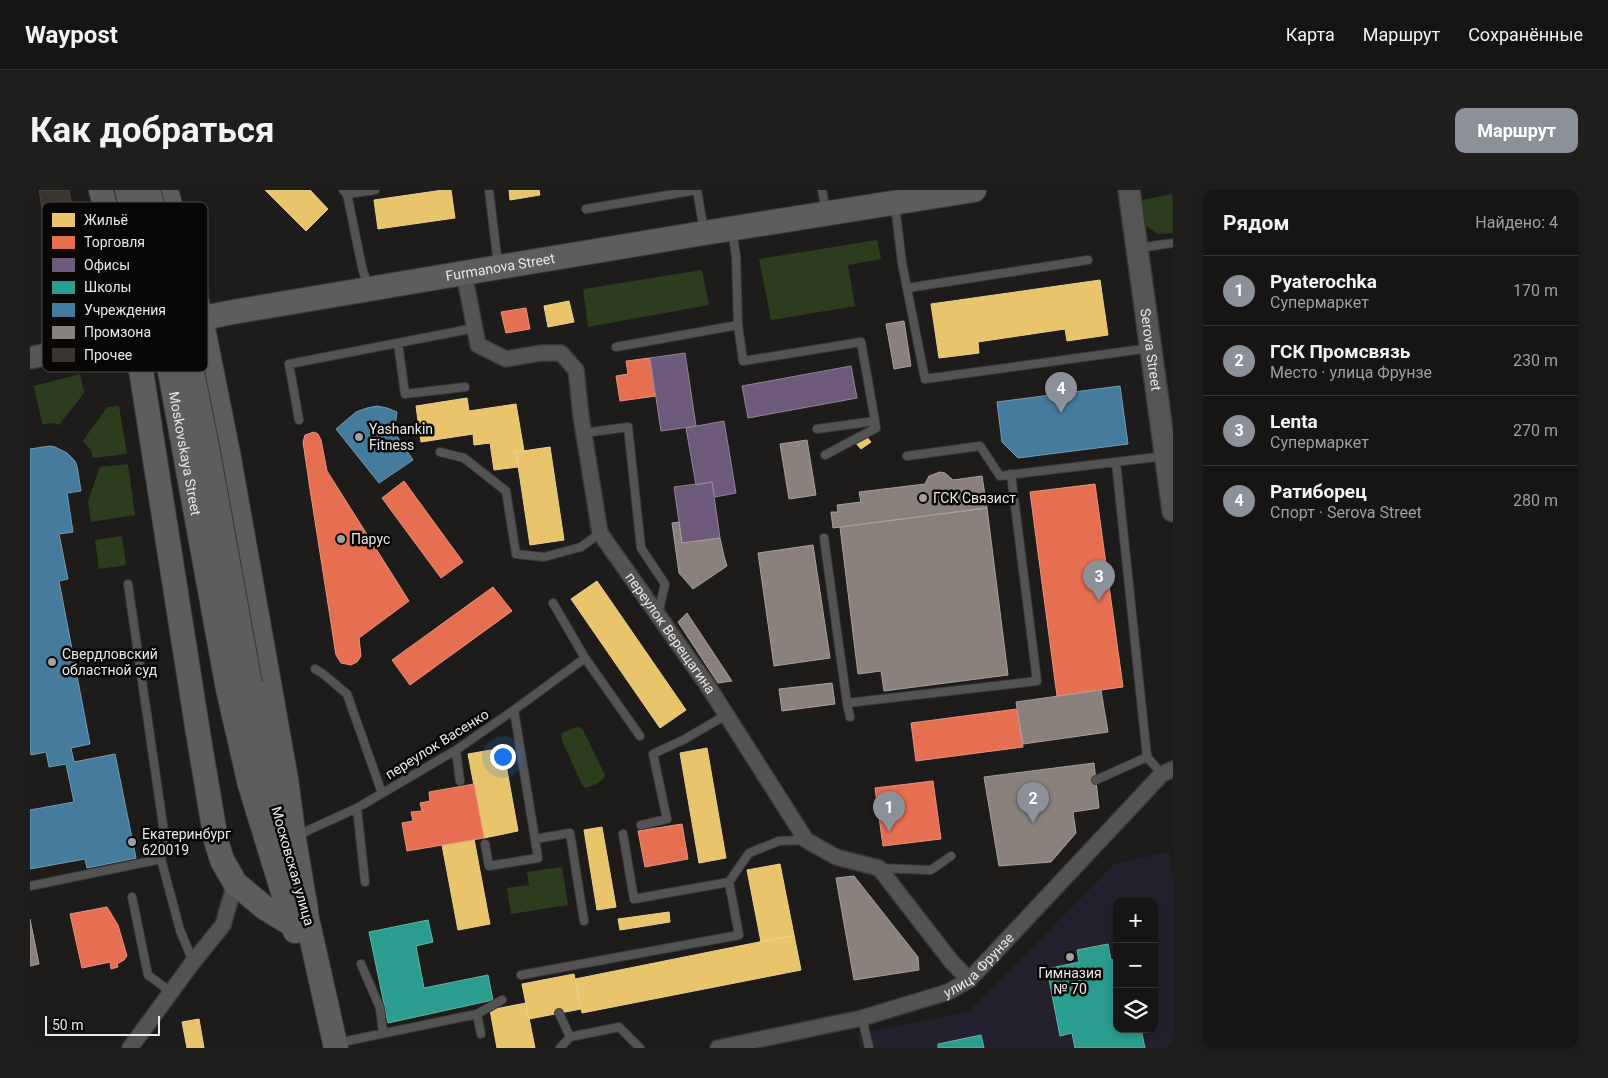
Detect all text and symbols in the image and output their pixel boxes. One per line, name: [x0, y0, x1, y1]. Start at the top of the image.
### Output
text: Waypost: [25, 21, 118, 49]
text: Карта: [1286, 24, 1335, 45]
text: Маршрут: [1363, 24, 1440, 45]
text: Сохранённые: [1468, 24, 1583, 45]
button: Маршрут: [1455, 108, 1578, 153]
text: Как добраться: [30, 110, 275, 151]
legend: [42, 202, 208, 372]
text: Рядом: [1223, 211, 1289, 235]
text: Жильё: [84, 212, 128, 228]
text: Найдено: 4: [1475, 213, 1558, 232]
text: Торговля: [84, 234, 145, 250]
street label: Furmanova Street: [444, 250, 556, 284]
text: Офисы: [84, 257, 130, 273]
text: Pyaterochka: [1270, 270, 1377, 293]
text: Школы: [84, 279, 131, 295]
text: 1: [1234, 281, 1244, 300]
text: 170 m: [1513, 281, 1558, 300]
text: Супермаркет: [1270, 293, 1369, 312]
text: Учреждения: [84, 302, 166, 318]
street label: Serova Street: [1137, 307, 1164, 392]
text: Промзона: [84, 324, 151, 340]
text: ГСК Промсвязь: [1270, 340, 1410, 363]
text: Прочее: [84, 347, 132, 363]
text: 2: [1234, 351, 1244, 370]
text: 230 m: [1513, 351, 1558, 370]
text: Место · улица Фрунзе: [1270, 363, 1432, 382]
pin: 4: [1045, 372, 1077, 413]
street label: Moskovskaya Street: [166, 390, 204, 517]
text: Lenta: [1270, 410, 1318, 433]
place label: Yashankin Fitness: [369, 421, 433, 453]
text: 3: [1234, 421, 1244, 440]
text: 270 m: [1513, 421, 1558, 440]
marker: Yashankin Fitness: [353, 431, 365, 443]
text: Супермаркет: [1270, 433, 1369, 452]
text: Ратиборец: [1270, 480, 1367, 503]
place label: ГСК Связист: [933, 490, 1016, 506]
text: 4: [1234, 491, 1244, 510]
text: 280 m: [1513, 491, 1558, 510]
marker: ГСК Связист: [917, 492, 929, 504]
text: Спорт · Serova Street: [1270, 503, 1422, 522]
place label: Парус: [351, 531, 390, 547]
marker: Парус: [335, 533, 347, 545]
pin: 3: [1083, 560, 1115, 601]
street label: переулок Верещагина: [622, 569, 719, 697]
place label: Свердловский областной суд: [62, 646, 158, 678]
marker: Свердловский областной суд: [46, 656, 58, 668]
street label: переулок Васенко: [382, 706, 492, 782]
your location: [490, 744, 516, 770]
pin: 2: [1017, 782, 1049, 823]
pin: 1: [873, 791, 905, 832]
street label: Московская улица: [268, 805, 318, 927]
place label: Екатеринбург 620019: [142, 826, 231, 858]
marker: Екатеринбург 620019: [126, 836, 138, 848]
map controls: [1113, 898, 1158, 1033]
button: +: [1113, 898, 1158, 943]
street label: улица Фрунзе: [942, 929, 1017, 1001]
button: −: [1113, 943, 1158, 988]
marker: Гимназия № 70: [1064, 951, 1076, 963]
place label: Гимназия № 70: [1038, 965, 1102, 997]
button: layers: [1113, 988, 1158, 1033]
scale bar: [45, 1013, 160, 1036]
text: 50 m: [52, 1017, 84, 1033]

